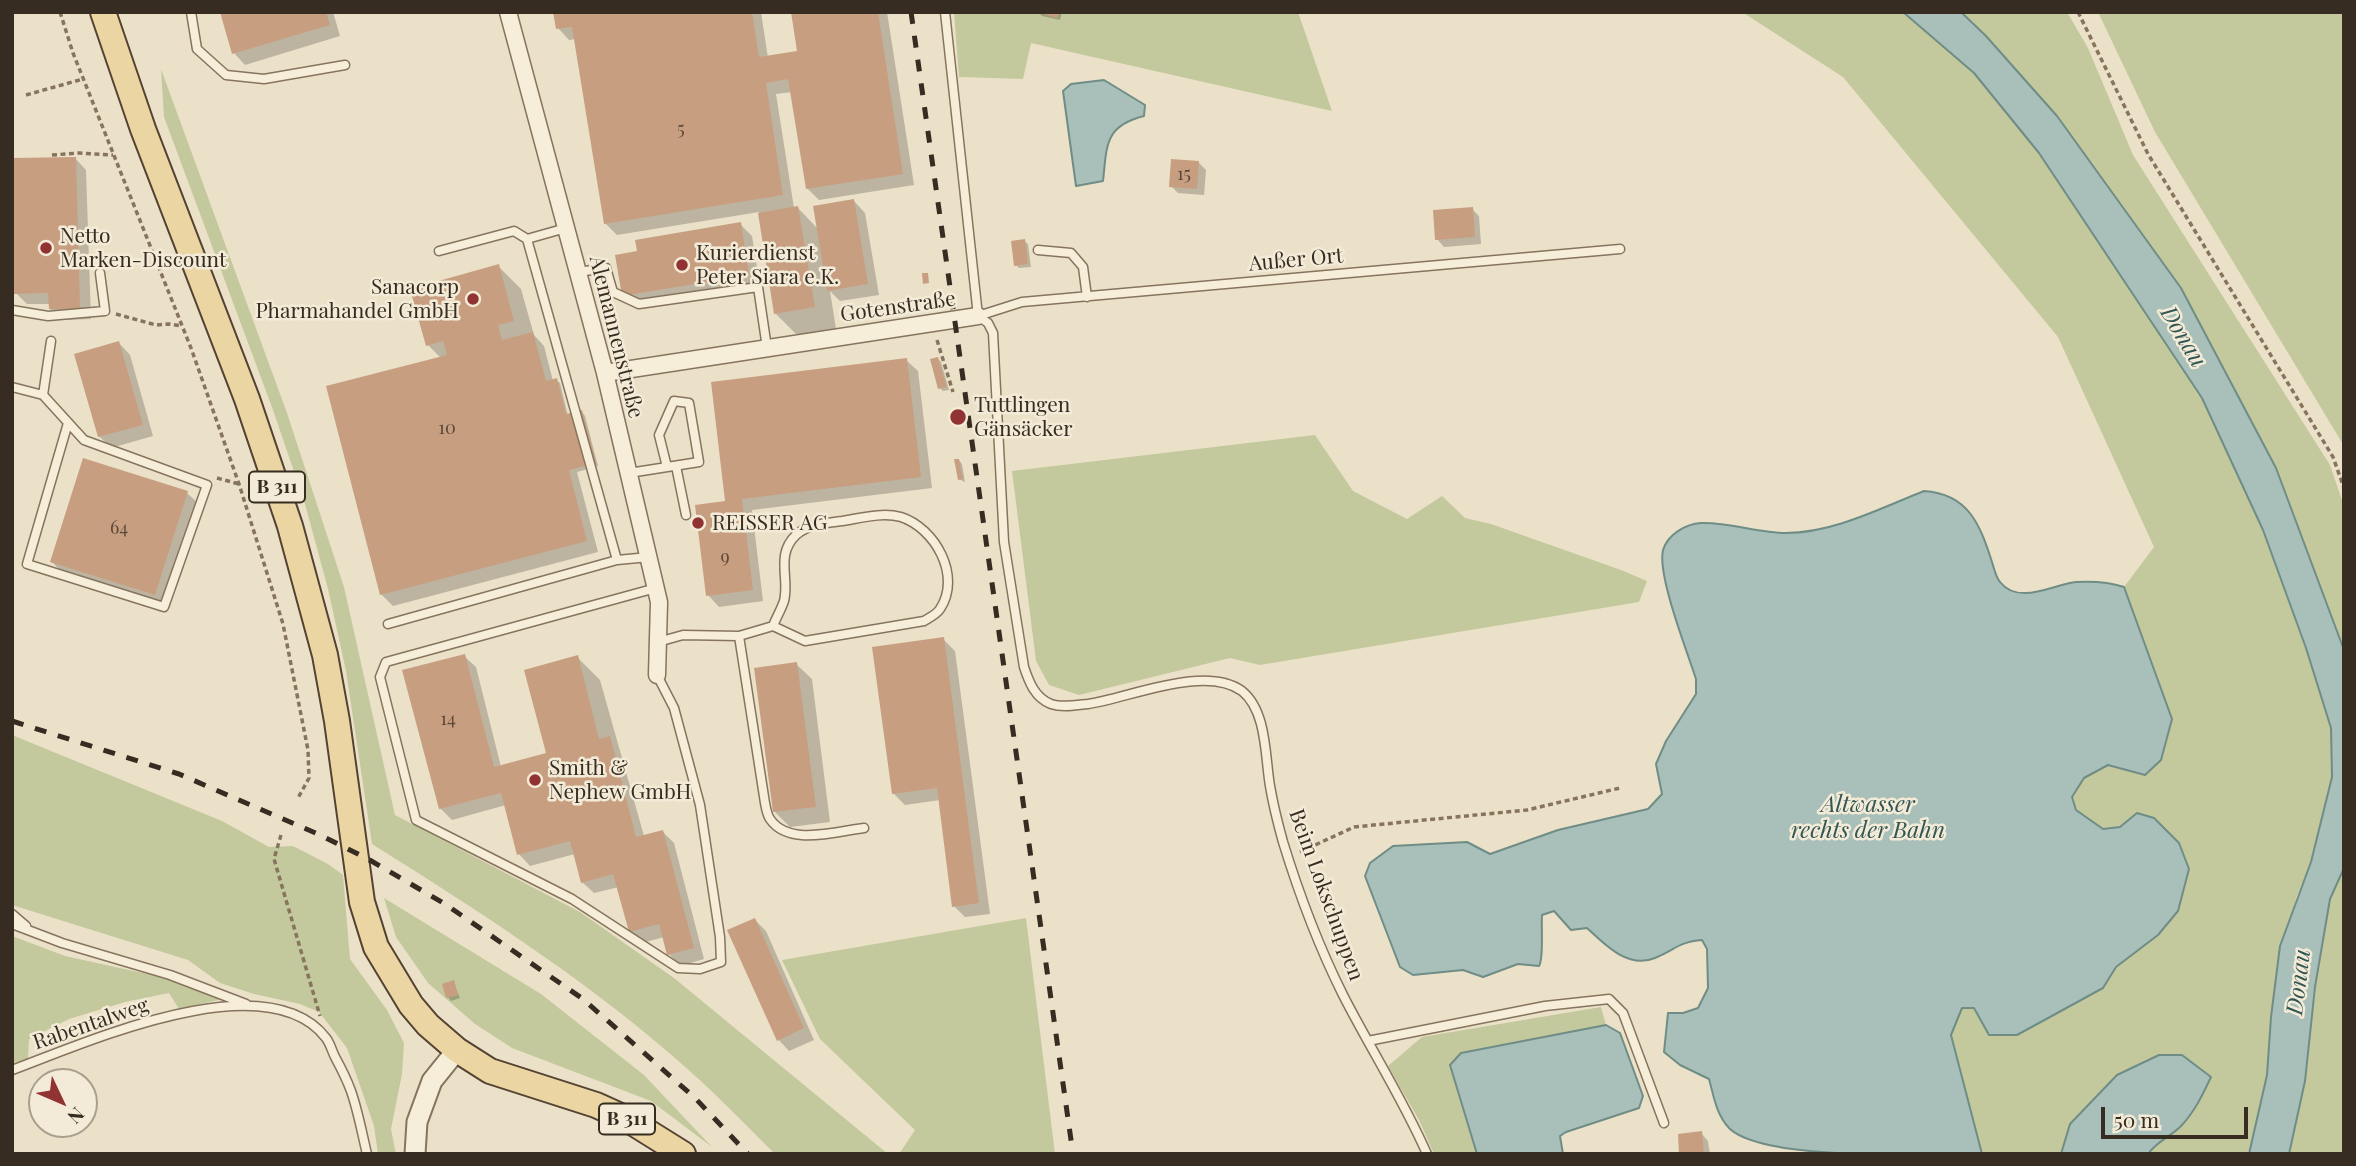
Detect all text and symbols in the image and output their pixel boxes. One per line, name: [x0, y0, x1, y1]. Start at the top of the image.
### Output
house number: 5: [677, 118, 685, 140]
house number: 15: [1177, 163, 1191, 185]
place label: Netto Marken-Discount: [60, 223, 227, 273]
marker: Netto Marken-Discount: [38, 240, 54, 256]
place label: Kurierdienst Peter Siara e.K.: [696, 240, 839, 290]
street label: Außer Ort: [1248, 243, 1344, 277]
street label: Alemannenstraße: [584, 253, 648, 421]
marker: Kurierdienst Peter Siara e.K.: [674, 257, 690, 273]
place label: Sanacorp Pharmahandel GmbH: [255, 274, 459, 324]
street label: Gotenstraße: [839, 286, 957, 328]
marker: Sanacorp Pharmahandel GmbH: [465, 291, 481, 307]
water label: Donau: [2154, 301, 2212, 373]
place label: Tuttlingen Gänsäcker: [974, 392, 1073, 442]
marker: Tuttlingen Gänsäcker: [948, 407, 968, 427]
house number: 10: [438, 417, 456, 439]
road number: B 311: [249, 472, 305, 502]
place label: REISSER AG: [712, 510, 828, 536]
marker: REISSER AG: [690, 515, 706, 531]
house number: 64: [110, 517, 128, 539]
house number: 9: [720, 546, 730, 568]
house number: 14: [440, 708, 456, 730]
place label: Smith & Nephew GmbH: [549, 755, 691, 805]
marker: Smith & Nephew GmbH: [527, 772, 543, 788]
water label: Altwasser rechts der Bahn: [1791, 791, 1945, 845]
street label: Beim Lokschuppen: [1283, 806, 1369, 984]
water label: Donau: [2281, 947, 2317, 1017]
street label: Rabentalweg: [30, 992, 152, 1056]
north arrow: [28, 1068, 98, 1138]
scale bar: [2104, 1092, 2251, 1136]
text: N: [63, 1102, 91, 1130]
road number: B 311: [599, 1104, 655, 1134]
text: 50 m: [2114, 1105, 2159, 1133]

